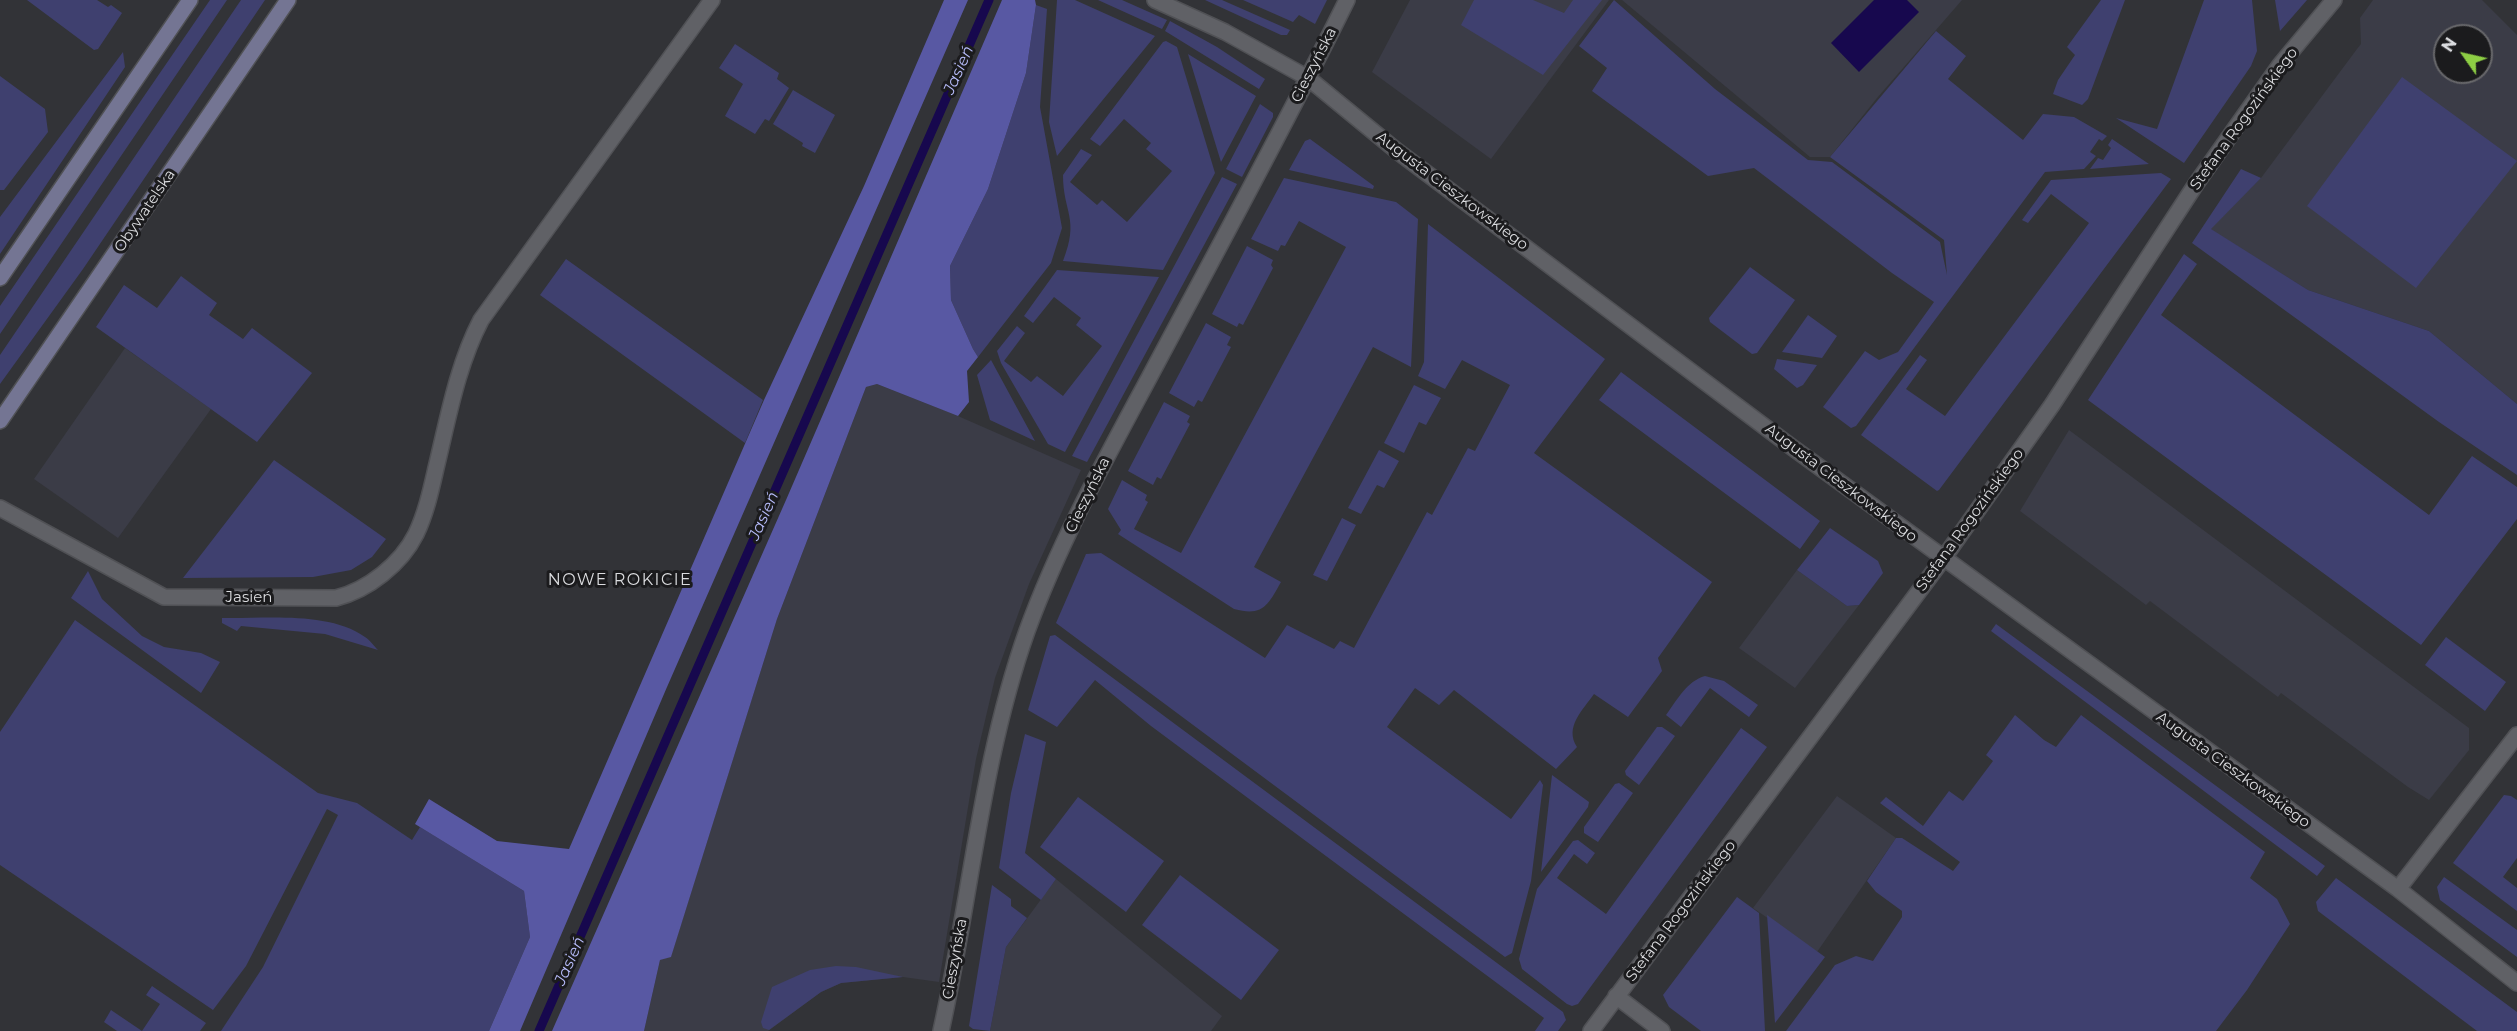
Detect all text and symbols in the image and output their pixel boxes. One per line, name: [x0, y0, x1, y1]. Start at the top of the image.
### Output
north arrow: [2433, 24, 2493, 84]
street label: Cieszyńska: [1287, 25, 1341, 105]
text: N: [2438, 34, 2461, 55]
water label: Jasień: [940, 43, 978, 97]
street label: Stefana Rogozińskiego: [2186, 44, 2302, 194]
street label: Augusta Cieszkowskiego: [1372, 128, 1532, 254]
street label: Obywatelska: [111, 166, 179, 256]
street label: Augusta Cieszkowskiego: [1761, 420, 1921, 546]
street label: Stefana Rogozińskiego: [1912, 445, 2028, 595]
street label: Cieszyńska: [1062, 454, 1114, 536]
water label: Jasień: [745, 489, 783, 543]
district label: NOWE ROKICIE: [548, 570, 692, 590]
street label: Jasień: [226, 589, 272, 607]
street label: Augusta Cieszkowskiego: [2153, 708, 2313, 832]
street label: Stefana Rogozińskiego: [1622, 837, 1740, 985]
street label: Cieszyńska: [939, 917, 971, 1001]
water label: Jasień: [551, 934, 589, 988]

